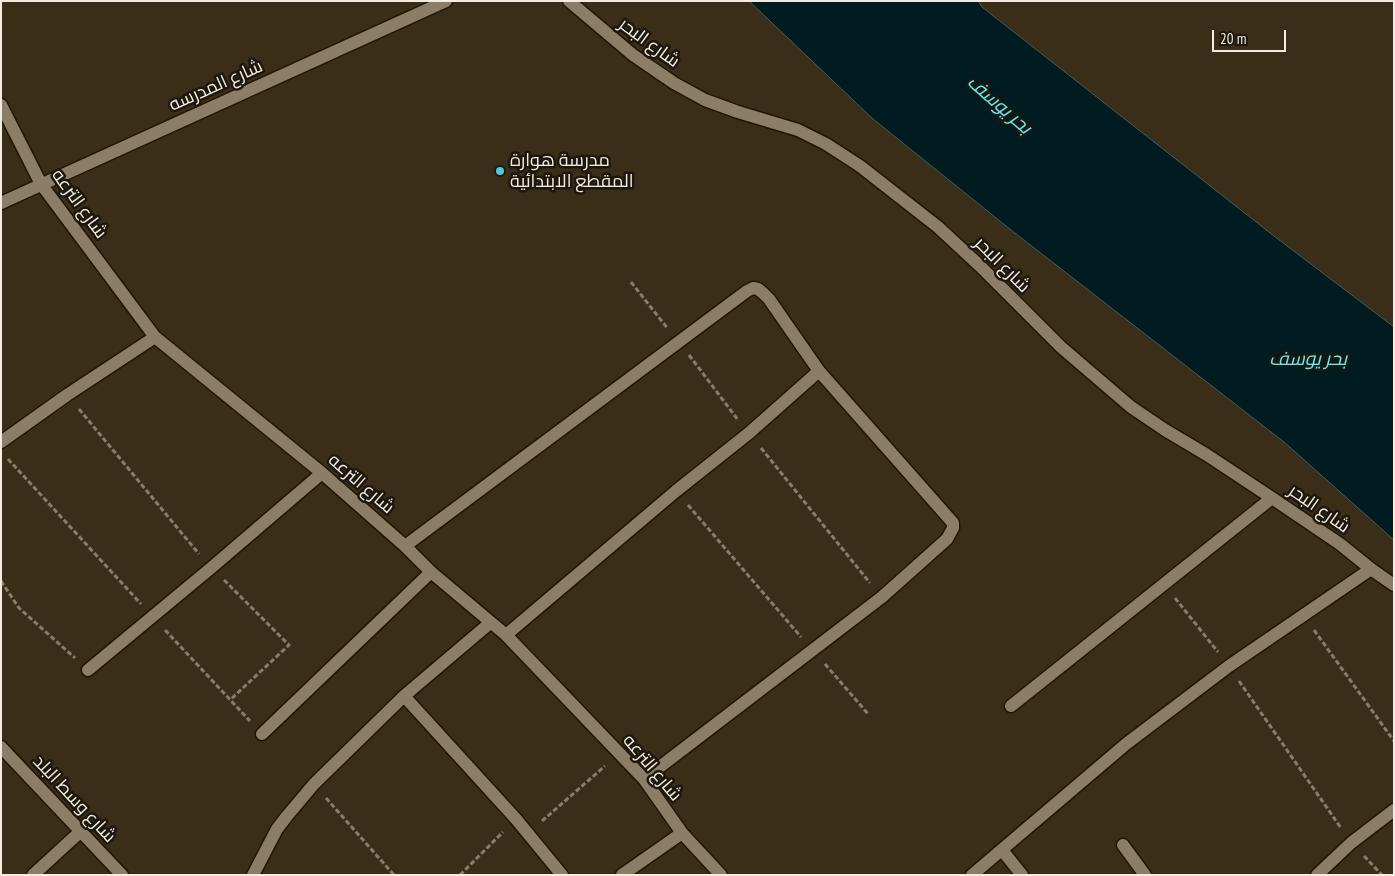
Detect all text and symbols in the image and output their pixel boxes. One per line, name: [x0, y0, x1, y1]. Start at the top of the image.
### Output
street label: شارع البحر: [614, 14, 684, 72]
scale bar: [1215, 20, 1289, 52]
text: 20 m: [1220, 29, 1246, 48]
street label: شارع المدرسه: [166, 56, 266, 116]
water label: بحر يوسف: [962, 71, 1036, 139]
place label: مدرسة هوارة المقطع اﻻبتدائية: [510, 150, 634, 192]
street label: شارع الترعه: [47, 165, 111, 243]
marker: مدرسة هوارة المقطع اﻻبتدائية: [494, 165, 506, 177]
street label: شارع البحر: [970, 233, 1034, 297]
water label: بحر يوسف: [1269, 349, 1347, 371]
street label: شارع الترعه: [324, 450, 398, 518]
street label: شارع البحر: [1284, 480, 1354, 538]
street label: شارع الترعه: [618, 730, 686, 806]
street label: شارع وسط البلد: [28, 751, 120, 847]

